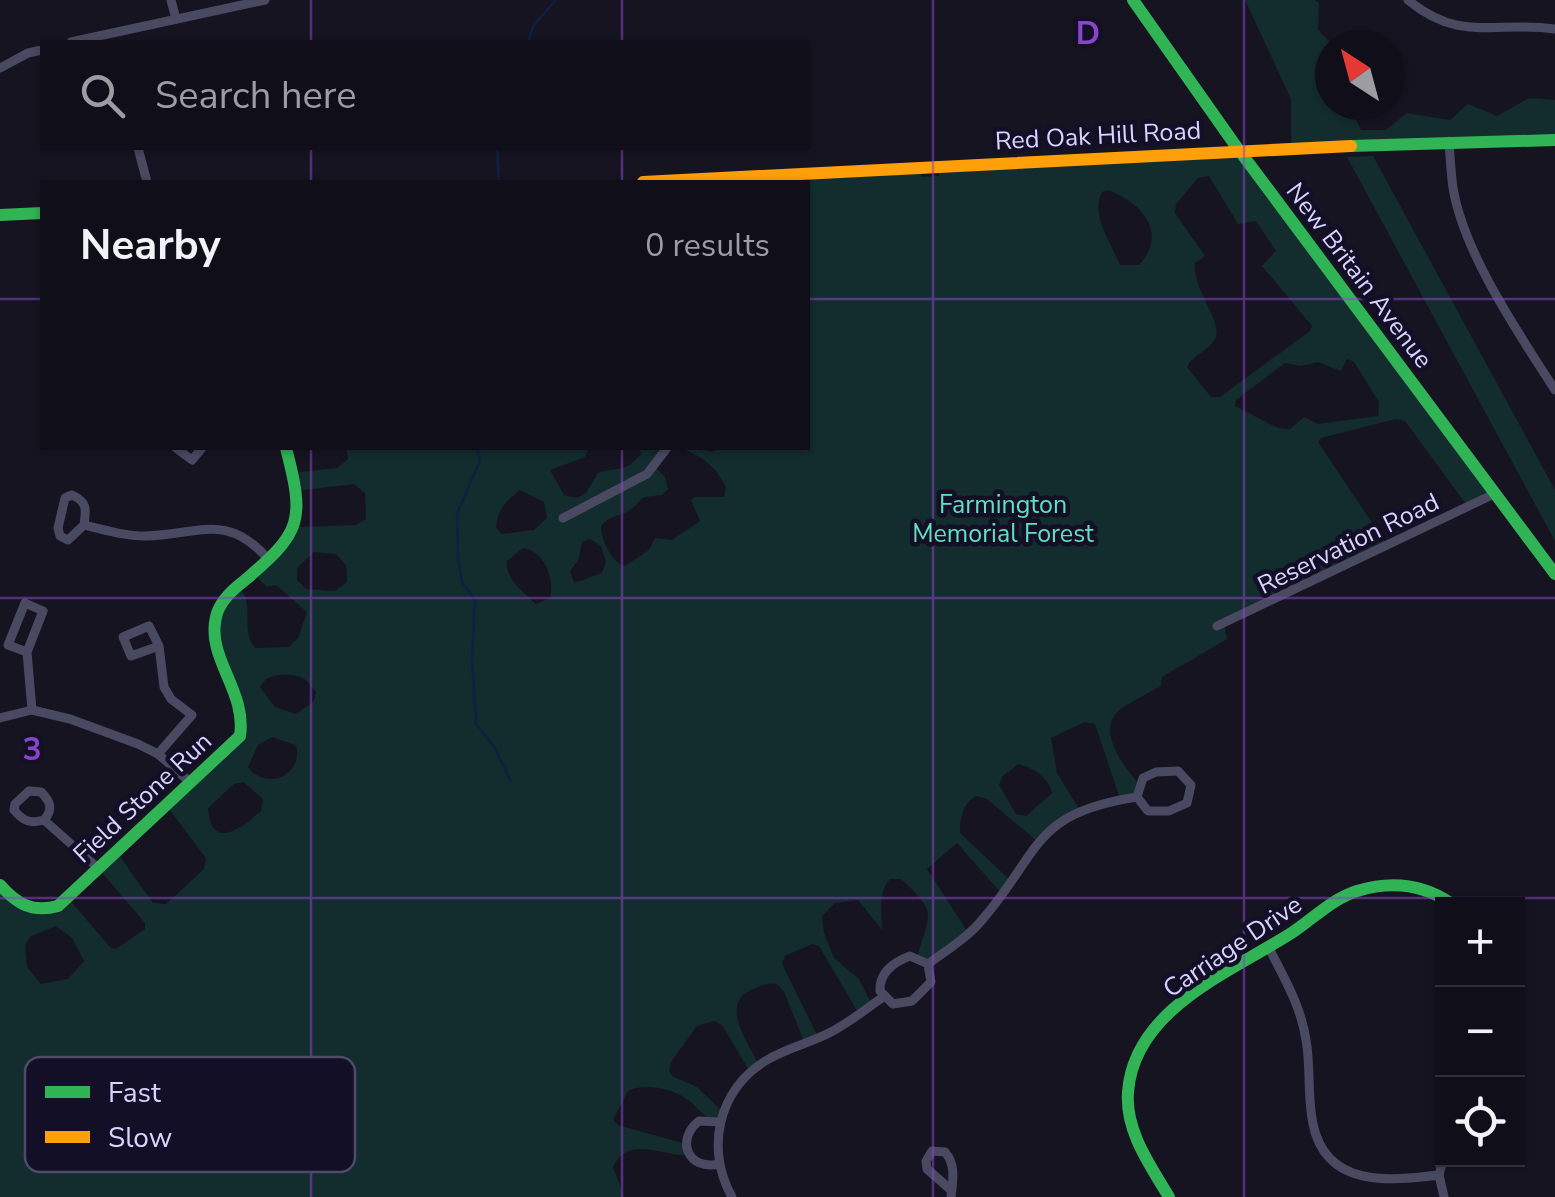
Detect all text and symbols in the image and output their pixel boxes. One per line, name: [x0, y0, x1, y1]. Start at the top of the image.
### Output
text: D: [1076, 12, 1100, 55]
north arrow: [1315, 30, 1405, 120]
search box: [40, 40, 810, 150]
icon: search: [75, 68, 130, 123]
text: Search here: [155, 70, 356, 121]
street label: Red Oak Hill Road: [994, 114, 1202, 158]
street label: New Britain Avenue: [1278, 176, 1440, 375]
text: Nearby: [80, 217, 221, 274]
text: 0 results: [645, 224, 770, 267]
street label: Reservation Road: [1252, 485, 1445, 603]
park label: Farmington Memorial Forest: [912, 488, 1094, 551]
street label: Field Stone Run: [66, 725, 219, 871]
text: 3: [22, 728, 42, 771]
street label: Carriage Drive: [1157, 888, 1309, 1006]
map controls: [1435, 897, 1525, 1167]
button: +: [1435, 897, 1525, 987]
button: −: [1435, 987, 1525, 1077]
legend: [25, 1057, 355, 1172]
text: Fast: [108, 1074, 161, 1112]
button: locate: [1435, 1077, 1525, 1167]
text: Slow: [108, 1119, 172, 1157]

